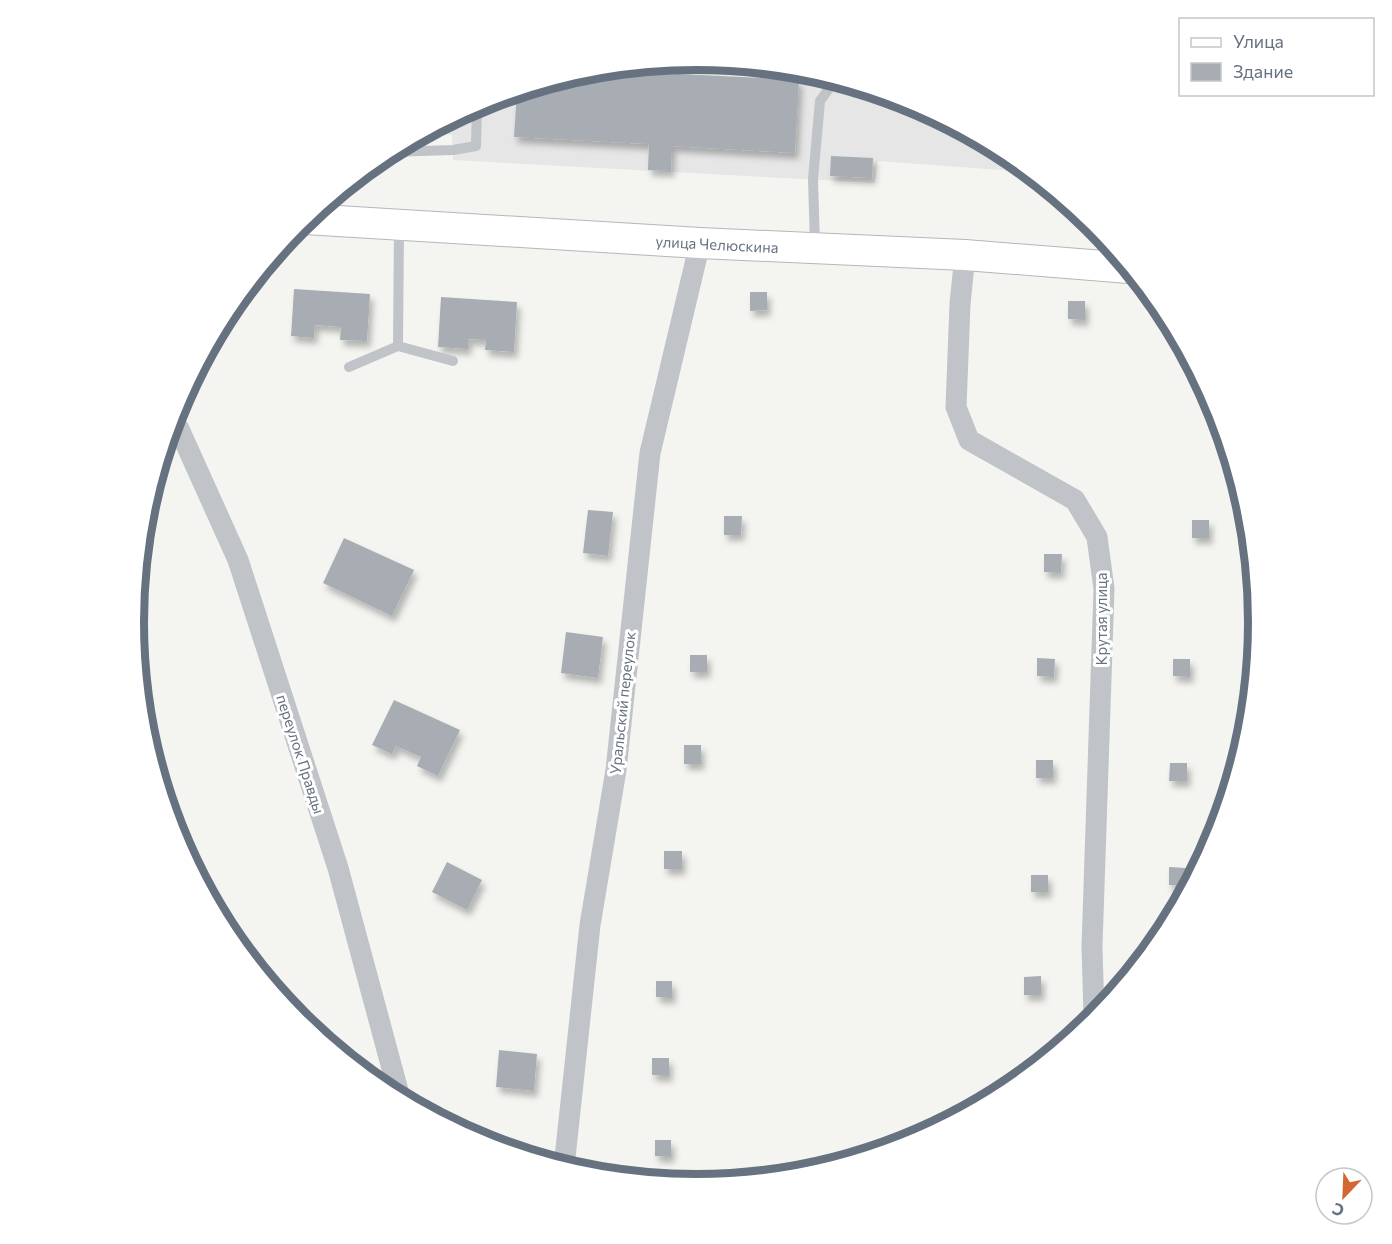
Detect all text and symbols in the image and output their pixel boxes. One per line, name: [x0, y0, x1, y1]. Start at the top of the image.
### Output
legend: [1179, 18, 1374, 96]
text: Улица: [1233, 30, 1284, 52]
text: Здание: [1233, 60, 1293, 82]
street label: улица Челюскина: [655, 232, 779, 256]
street label: Крутая улица: [1092, 572, 1110, 666]
street label: Уральский переулок: [606, 631, 638, 775]
street label: переулок Правды: [273, 692, 329, 816]
north arrow: [1314, 1166, 1374, 1226]
text: С: [1329, 1199, 1347, 1221]

